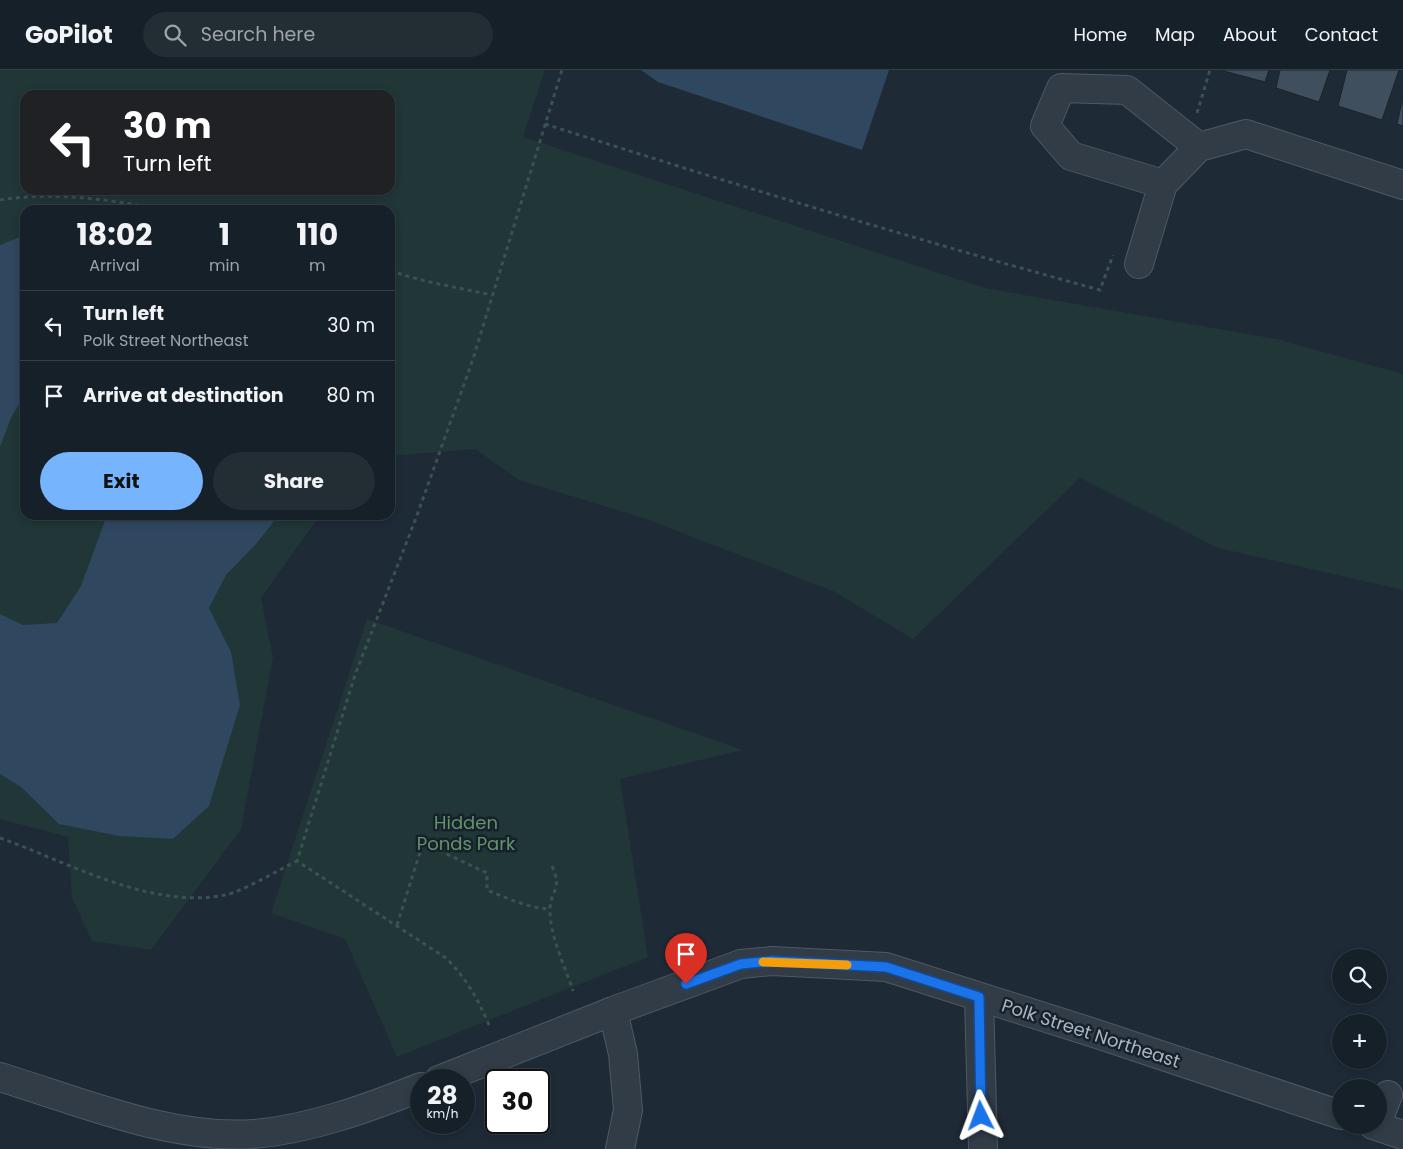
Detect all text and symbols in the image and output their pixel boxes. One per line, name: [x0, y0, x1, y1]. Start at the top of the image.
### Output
search box: [143, 12, 493, 57]
text: GoPilot: [25, 18, 113, 51]
icon: search: [161, 21, 189, 49]
text: Search here: [201, 21, 315, 48]
text: Home: [1073, 22, 1127, 47]
text: Map: [1155, 22, 1195, 47]
text: About: [1223, 22, 1277, 47]
text: Contact: [1305, 22, 1378, 47]
text: 30 m: [123, 101, 211, 150]
icon: left: [40, 110, 105, 175]
text: Turn left: [123, 148, 211, 179]
text: 18:02: [77, 213, 153, 256]
text: 1: [219, 213, 230, 256]
text: 110: [296, 213, 338, 256]
text: Arrival: [89, 254, 140, 277]
text: min: [209, 254, 240, 277]
text: m: [309, 254, 326, 277]
text: Turn left: [83, 300, 164, 327]
icon: left: [40, 312, 68, 340]
text: 30 m: [327, 312, 375, 339]
text: Polk Street Northeast: [83, 329, 249, 352]
icon: arrive: [40, 382, 68, 410]
text: Arrive at destination: [83, 382, 284, 409]
text: 80 m: [326, 382, 375, 409]
button: Exit: [40, 452, 203, 510]
button: Share: [213, 452, 375, 510]
park label: Hidden Ponds Park: [417, 810, 516, 856]
pin: [665, 933, 707, 984]
icon: arrive: [672, 940, 700, 968]
map controls: [1332, 949, 1387, 1134]
button: search: [1332, 949, 1387, 1004]
street label: Polk Street Northeast: [999, 992, 1183, 1074]
button: +: [1332, 1014, 1387, 1069]
speed limit sign: 30: [485, 1069, 550, 1134]
text: 28: [427, 1078, 458, 1113]
button: −: [1332, 1079, 1387, 1134]
position arrow: [954, 1089, 1006, 1141]
text: km/h: [427, 1105, 458, 1122]

